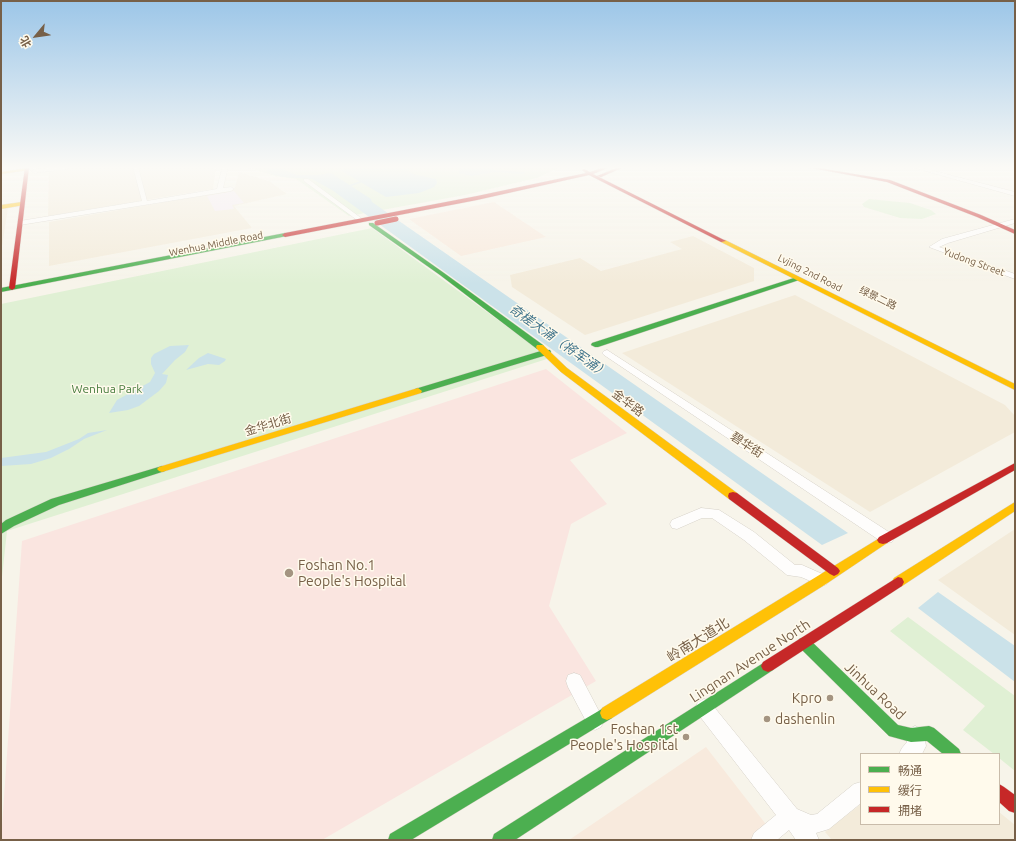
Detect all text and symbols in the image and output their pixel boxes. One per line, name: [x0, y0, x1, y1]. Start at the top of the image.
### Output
north arrow: [16, 16, 56, 56]
text: 北: [18, 34, 33, 50]
street label: Wenhua Middle Road: [168, 229, 264, 259]
street label: Yudong Street: [942, 245, 1006, 279]
street label: Lvjing 2nd Road: [776, 252, 844, 294]
street label: 绿景二路: [857, 284, 899, 312]
water label: 奇槎大涌（将军涌）: [507, 301, 611, 381]
park label: Wenhua Park: [72, 382, 142, 396]
street label: 金华路: [609, 386, 647, 420]
street label: 金华北街: [243, 411, 293, 439]
street label: 碧华街: [728, 429, 766, 461]
place label: Foshan No.1 People's Hospital: [298, 557, 406, 590]
marker: Foshan No.1 People's Hospital: [283, 567, 295, 579]
street label: 岭南大道北: [664, 614, 732, 666]
street label: Lingnan Avenue North: [687, 616, 813, 706]
street label: Jinhua Road: [841, 659, 909, 723]
place label: Kpro: [792, 690, 822, 706]
marker: Kpro: [825, 693, 835, 703]
place label: dashenlin: [775, 711, 835, 727]
marker: dashenlin: [762, 714, 772, 724]
place label: Foshan 1st People's Hospital: [570, 721, 678, 754]
marker: Foshan 1st People's Hospital: [681, 732, 691, 742]
legend: [860, 753, 1000, 825]
text: 畅通: [898, 764, 922, 777]
text: 缓行: [898, 784, 922, 797]
text: 拥堵: [898, 804, 922, 817]

